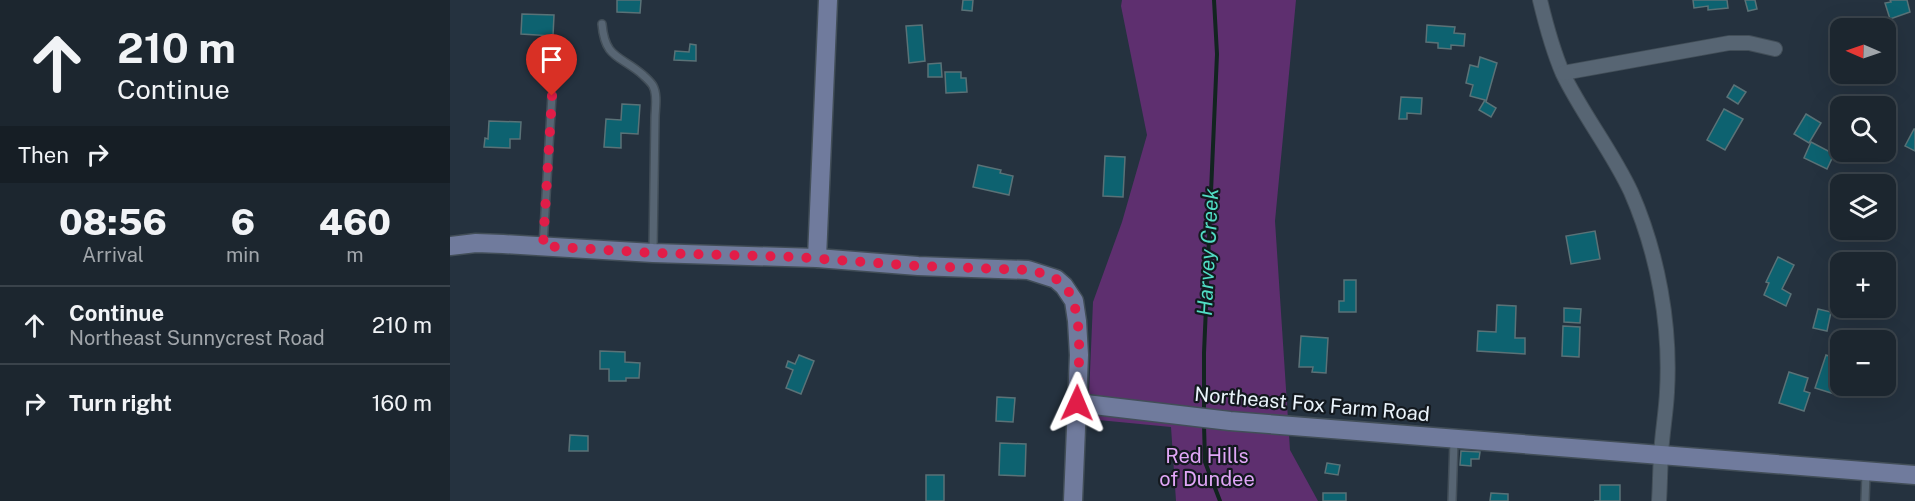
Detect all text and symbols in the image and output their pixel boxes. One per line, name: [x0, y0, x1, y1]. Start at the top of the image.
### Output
north arrow: [1830, 18, 1896, 84]
map controls: [1830, 18, 1896, 396]
text: 210 m: [117, 23, 236, 72]
icon: ahead: [18, 24, 96, 102]
pin: [526, 34, 577, 96]
icon: arrive: [535, 43, 568, 76]
text: Continue: [117, 73, 230, 105]
button: search: [1830, 96, 1896, 162]
icon: right: [81, 138, 114, 171]
text: Then: [18, 142, 69, 168]
button: layers: [1830, 174, 1896, 240]
water label: Harvey Creek: [1192, 187, 1223, 316]
text: 08:56: [59, 201, 167, 243]
text: 6: [231, 201, 255, 243]
text: 460: [319, 201, 391, 243]
text: Arrival: [82, 243, 144, 267]
text: min: [226, 243, 260, 267]
text: m: [346, 243, 364, 267]
button: +: [1830, 252, 1896, 318]
text: Continue: [69, 300, 164, 326]
icon: ahead: [18, 309, 51, 342]
text: 210 m: [372, 312, 432, 338]
text: Northeast Sunnycrest Road: [69, 326, 325, 350]
button: −: [1830, 330, 1896, 396]
position arrow: [1045, 371, 1109, 435]
street label: Northeast Fox Farm Road: [1193, 382, 1431, 426]
icon: right: [18, 387, 51, 420]
text: Turn right: [69, 390, 172, 416]
text: 160 m: [372, 390, 432, 416]
park label: Red Hills of Dundee: [1159, 444, 1255, 491]

